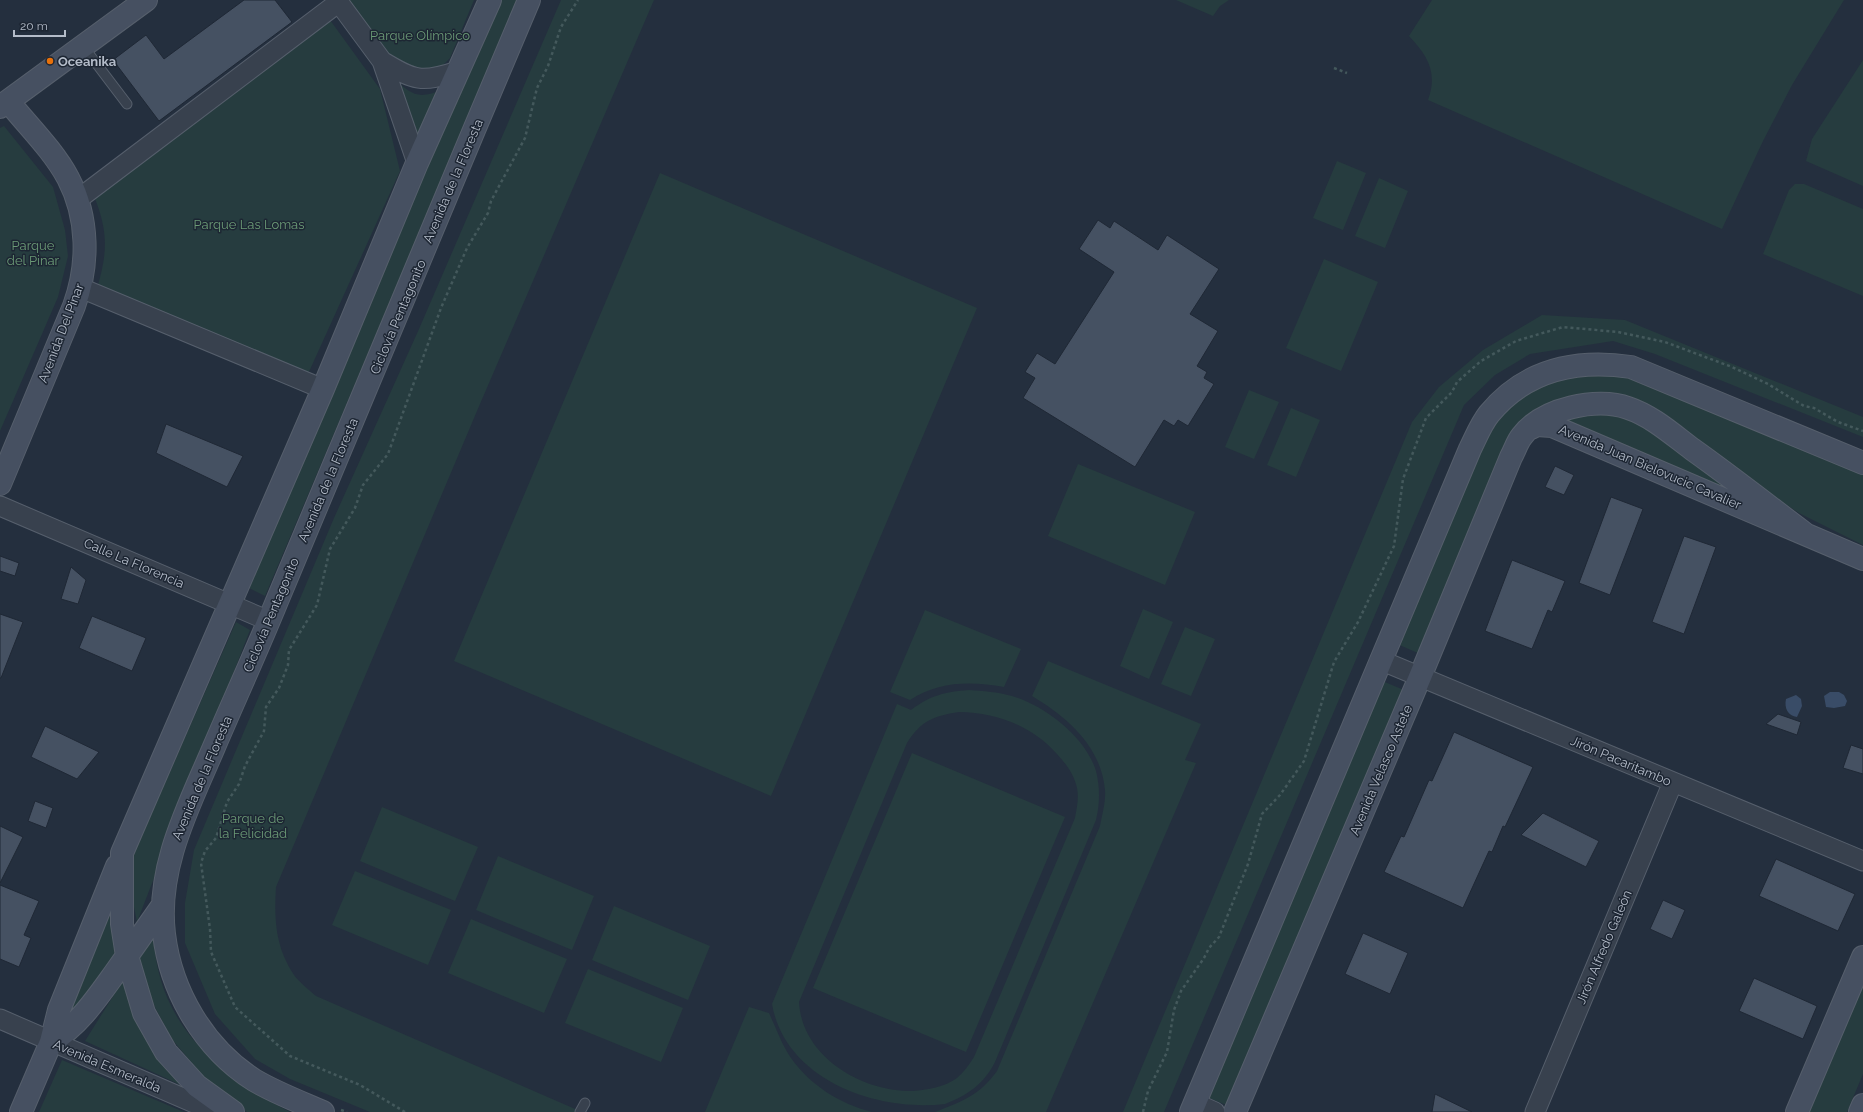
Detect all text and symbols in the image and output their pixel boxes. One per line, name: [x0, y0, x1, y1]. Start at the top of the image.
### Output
scale bar: [14, 12, 65, 38]
text: 20 m: [20, 19, 48, 33]
park label: Parque Olímpico: [370, 28, 470, 43]
place label: Oceanika: [58, 54, 117, 69]
marker: Oceanika: [45, 56, 55, 66]
street label: Avenida de la Floresta: [420, 117, 486, 245]
park label: Parque Las Lomas: [194, 217, 304, 232]
park label: Parque del Pinar: [7, 238, 60, 268]
street label: Ciclovía Pentagonito: [367, 257, 429, 376]
street label: Avenida Del Pinar: [35, 281, 87, 385]
street label: Avenida de la Floresta: [295, 416, 361, 544]
street label: Avenida Juan Bielovucic Cavalier: [1557, 422, 1744, 512]
street label: Calle La Florencia: [82, 535, 186, 591]
street label: Ciclovía Pentagonito: [240, 555, 302, 674]
street label: Avenida Velasco Astete: [1347, 702, 1415, 837]
street label: Avenida de la Floresta: [169, 714, 235, 842]
street label: Jirón Pacaritambo: [1568, 733, 1674, 789]
park label: Parque de la Felicidad: [219, 811, 287, 841]
street label: Jirón Alfredo Galeón: [1573, 888, 1635, 1006]
street label: Avenida Esmeralda: [51, 1036, 163, 1096]

